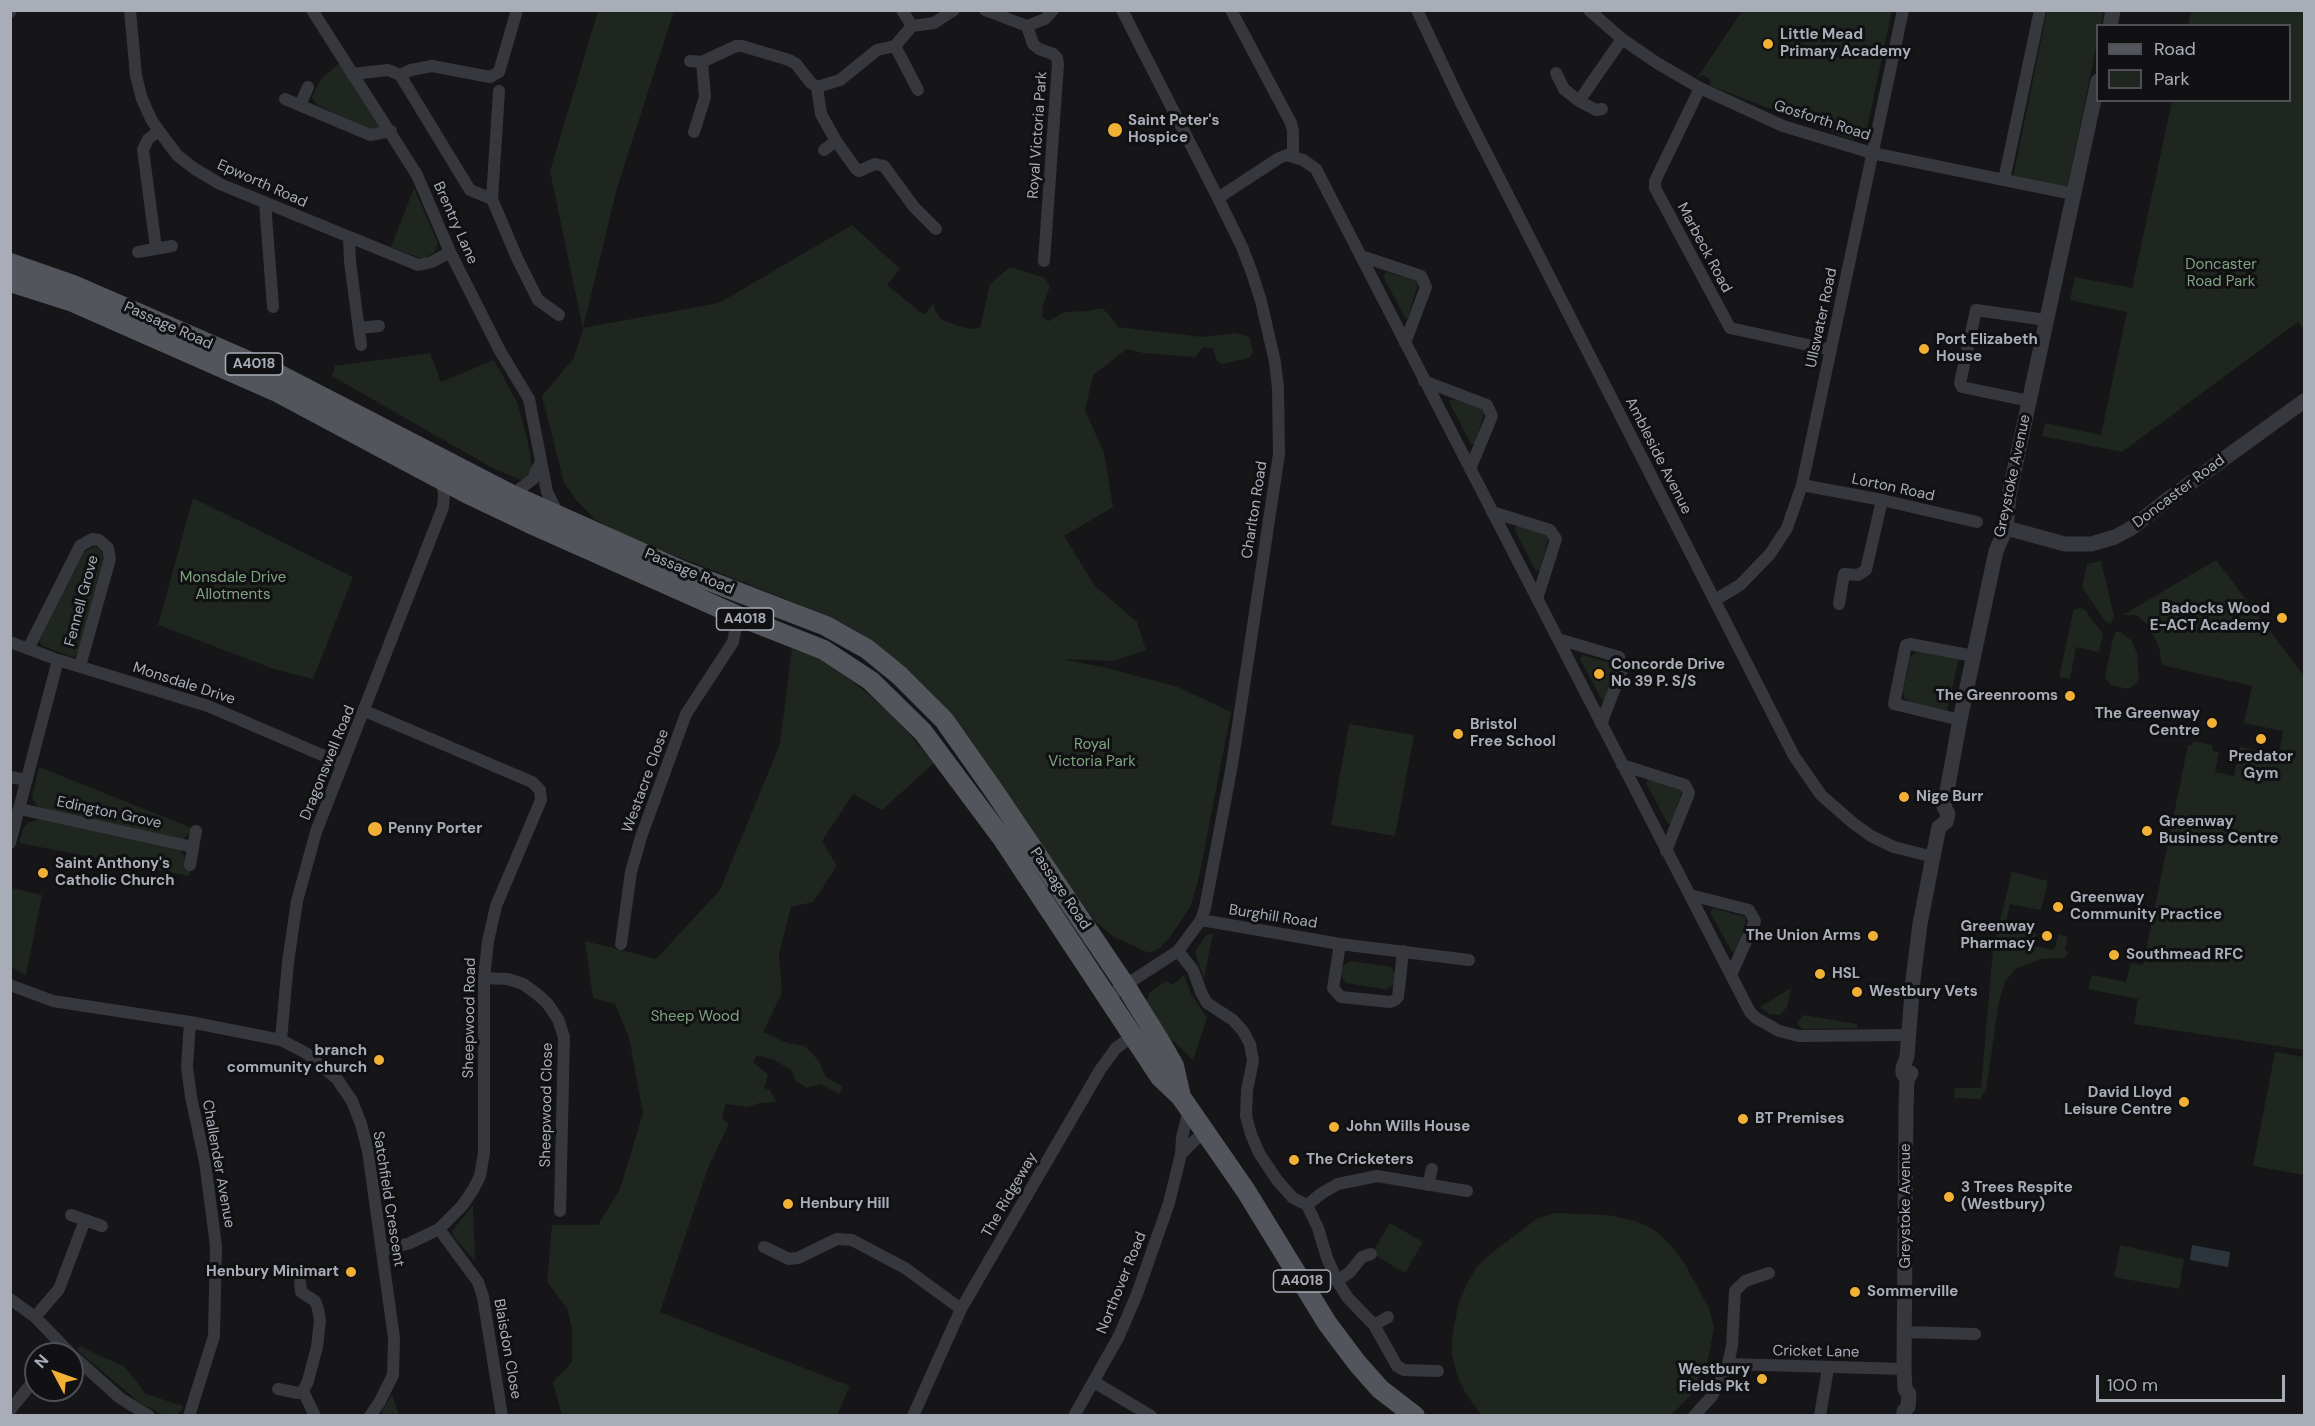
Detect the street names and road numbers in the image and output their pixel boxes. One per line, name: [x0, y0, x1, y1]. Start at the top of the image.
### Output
street label: Royal Victoria Park: [1025, 71, 1051, 199]
street label: Gosforth Road: [1771, 97, 1873, 145]
street label: Epworth Road: [214, 156, 310, 212]
street label: Brentry Lane: [429, 179, 481, 267]
street label: Marbeck Road: [1673, 200, 1735, 296]
street label: Ullswater Road: [1803, 266, 1841, 370]
street label: Passage Road: [121, 298, 215, 354]
road number: A4018: [226, 353, 282, 375]
street label: Ambleside Avenue: [1621, 395, 1695, 517]
street label: Greystoke Avenue: [1991, 413, 2035, 539]
street label: Doncaster Road: [2129, 452, 2229, 532]
street label: Charlton Road: [1238, 460, 1272, 560]
street label: Lorton Road: [1850, 470, 1936, 506]
street label: Passage Road: [642, 545, 736, 599]
street label: Fennell Grove: [61, 553, 103, 649]
road number: A4018: [716, 608, 774, 630]
street label: Monsdale Drive: [131, 659, 237, 709]
street label: Dragonswell Road: [297, 703, 359, 823]
street label: Westacre Close: [619, 727, 673, 835]
street label: Edington Grove: [55, 793, 163, 833]
street label: Passage Road: [1026, 844, 1094, 934]
street label: Burghill Road: [1228, 901, 1318, 933]
street label: Sheepwood Road: [460, 957, 480, 1079]
street label: Sheepwood Close: [537, 1042, 557, 1168]
street label: Challender Avenue: [198, 1099, 238, 1229]
street label: Satchfield Crescent: [368, 1130, 408, 1268]
street label: Greystoke Avenue: [1897, 1143, 1915, 1269]
street label: The Ridgeway: [978, 1149, 1042, 1241]
street label: Northover Road: [1093, 1229, 1151, 1337]
road number: A4018: [1274, 1270, 1330, 1292]
street label: Blaisdon Close: [489, 1297, 525, 1401]
street label: Cricket Lane: [1772, 1342, 1860, 1362]

